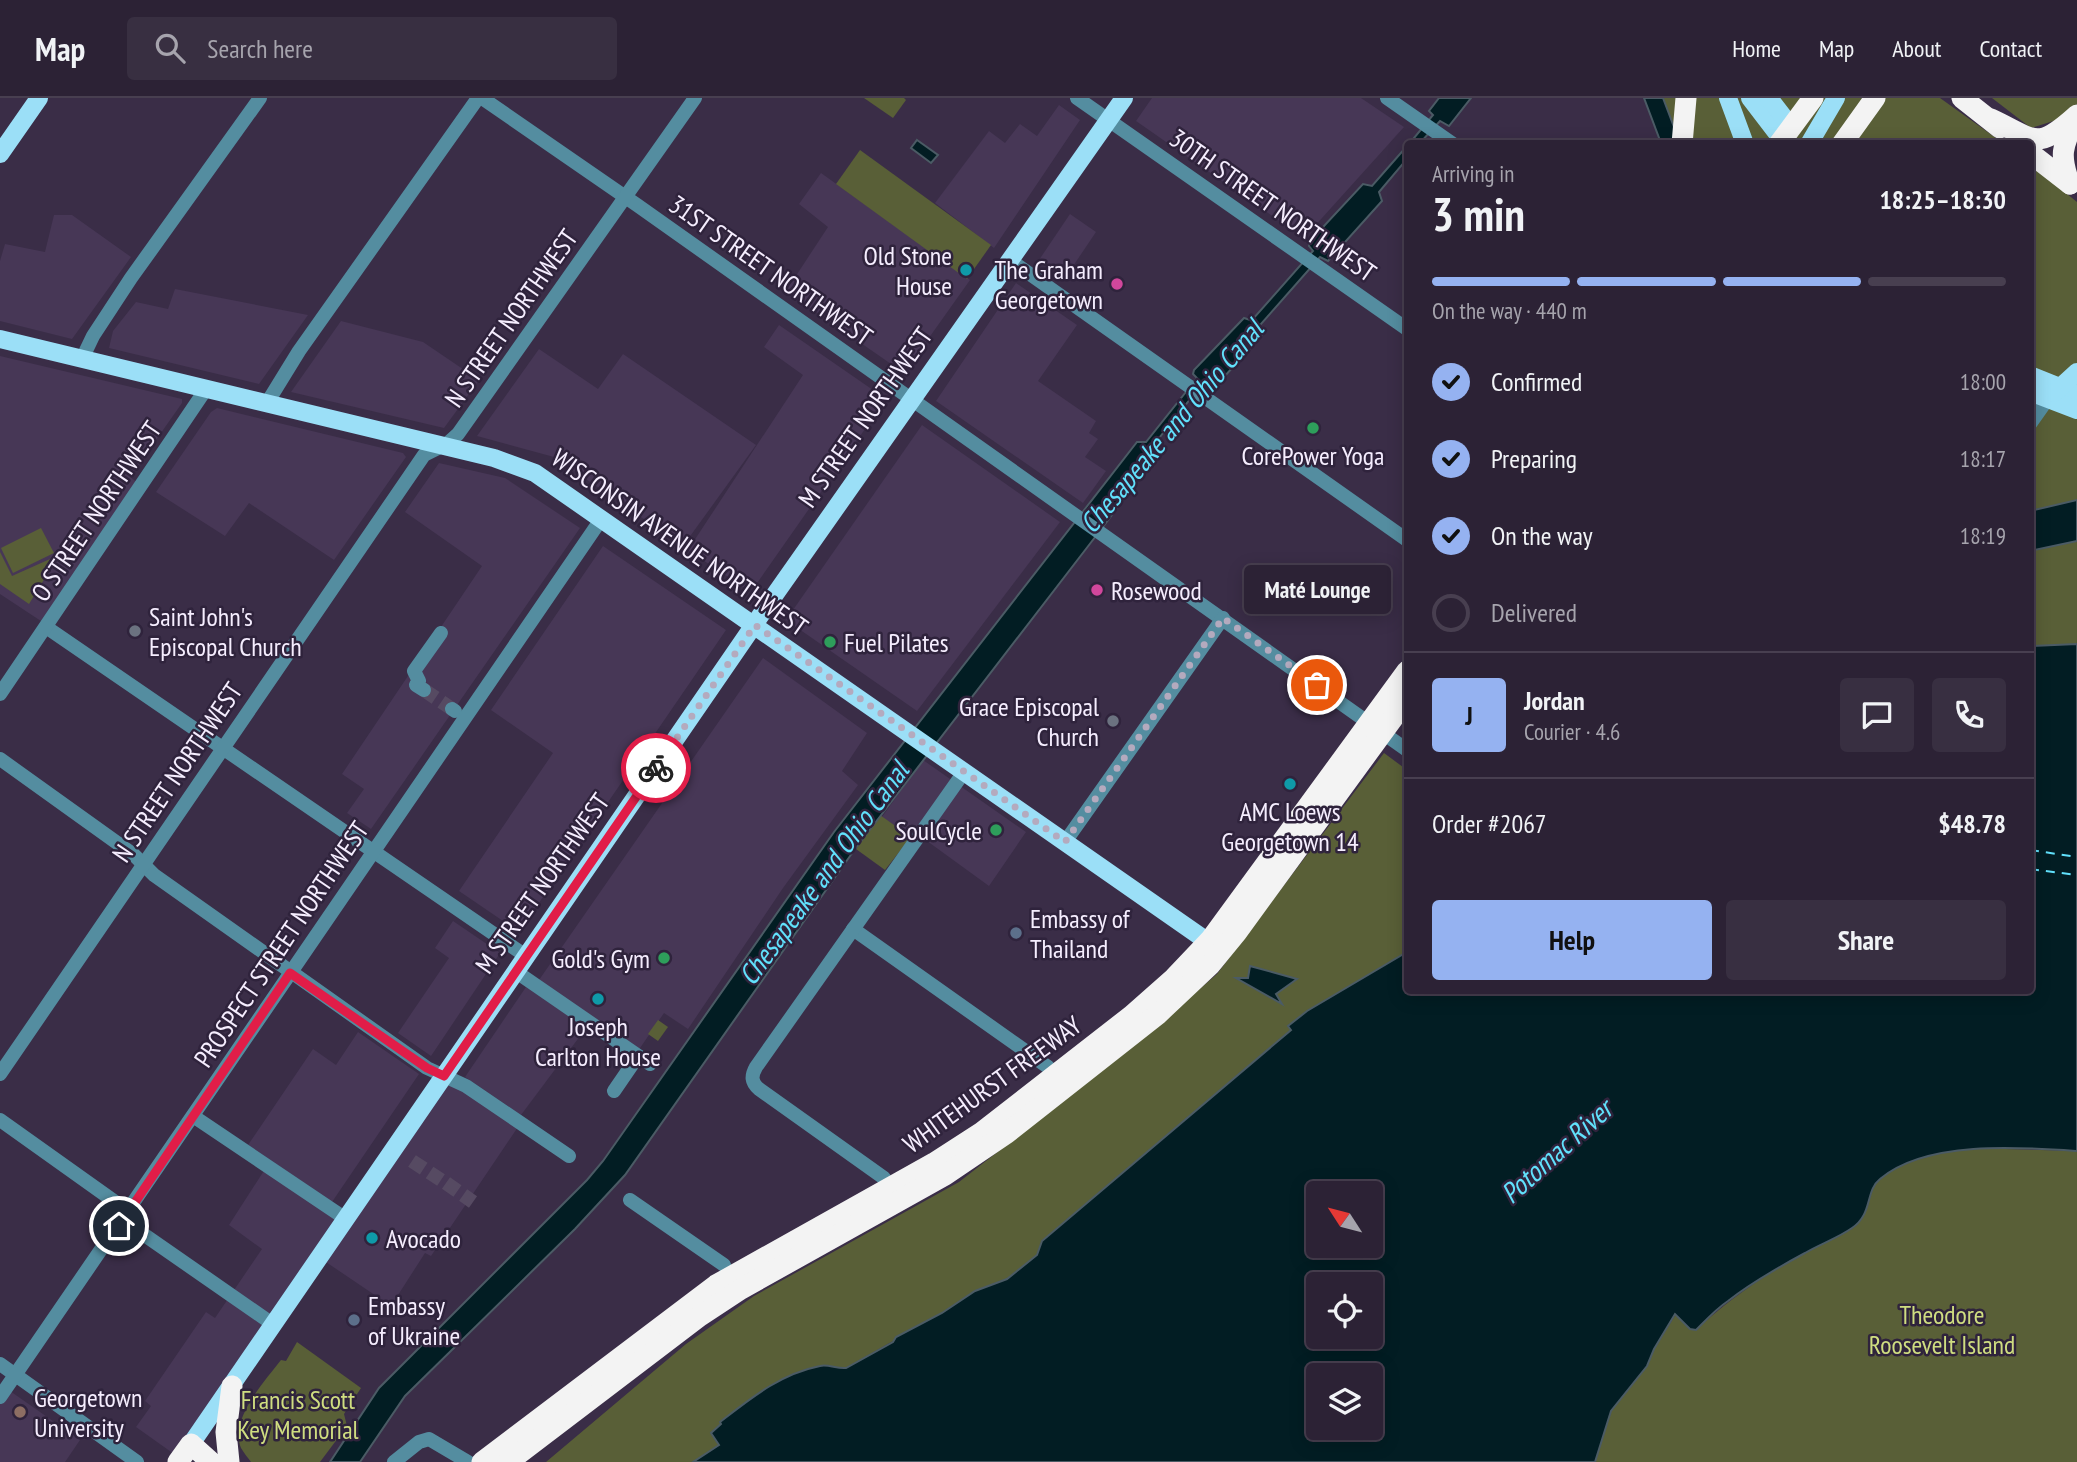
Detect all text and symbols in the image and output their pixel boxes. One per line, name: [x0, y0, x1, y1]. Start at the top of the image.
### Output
search box: [127, 17, 617, 80]
text: Map: [35, 27, 85, 70]
icon: search: [151, 29, 189, 67]
text: Search here: [207, 32, 313, 65]
text: Home: [1732, 33, 1781, 64]
text: Map: [1819, 33, 1854, 64]
text: About: [1892, 33, 1941, 64]
text: Contact: [1979, 33, 2042, 64]
street label: 30TH STREET NORTHWEST: [1163, 121, 1383, 289]
text: Arriving in: [1432, 159, 1514, 188]
text: 18:25–18:30: [1879, 183, 2006, 216]
text: 3 min: [1432, 184, 1525, 244]
street label: 31ST STREET NORTHWEST: [663, 187, 880, 353]
street label: N STREET NORTHWEST: [437, 222, 585, 413]
place label: Old Stone House: [863, 239, 952, 302]
place label: The Graham Georgetown: [995, 253, 1103, 316]
marker: Old Stone House: [958, 262, 974, 278]
marker: The Graham Georgetown: [1109, 276, 1125, 292]
text: On the way · 440 m: [1432, 296, 1587, 325]
water label: Chesapeake and Ohio Canal: [1071, 310, 1273, 540]
street label: M STREET NORTHWEST: [791, 320, 940, 513]
icon: check: [1432, 363, 1470, 401]
text: Confirmed: [1491, 365, 1582, 398]
text: 18:00: [1960, 367, 2006, 396]
street label: O STREET NORTHWEST: [24, 414, 169, 607]
marker: CorePower Yoga: [1305, 420, 1321, 436]
place label: CorePower Yoga: [1242, 439, 1384, 472]
icon: check: [1432, 440, 1470, 478]
street label: WISCONSIN AVENUE NORTHWEST: [545, 441, 815, 643]
text: Preparing: [1491, 442, 1577, 475]
text: 18:17: [1960, 444, 2006, 473]
icon: check: [1432, 517, 1470, 555]
text: On the way: [1491, 519, 1593, 552]
text: 18:19: [1960, 521, 2006, 550]
callout: Maté Lounge: [1244, 566, 1390, 615]
place label: Rosewood: [1111, 574, 1202, 607]
text: Maté Lounge: [1264, 575, 1371, 604]
marker: Rosewood: [1089, 582, 1105, 598]
text: Delivered: [1491, 596, 1577, 629]
place label: Saint John's Episcopal Church: [149, 600, 302, 663]
marker: Saint John's Episcopal Church: [127, 623, 143, 639]
place label: Fuel Pilates: [844, 626, 949, 659]
marker: Fuel Pilates: [822, 634, 838, 650]
pin: [1287, 655, 1347, 715]
icon: bag: [1298, 666, 1336, 704]
street label: N STREET NORTHWEST: [105, 675, 250, 868]
button: chat: [1840, 678, 1914, 752]
button: phone: [1932, 678, 2006, 752]
text: Jordan: [1524, 684, 1585, 717]
place label: Grace Episcopal Church: [959, 690, 1099, 753]
text: J: [1465, 699, 1473, 732]
marker: Grace Episcopal Church: [1105, 713, 1121, 729]
text: Courier · 4.6: [1524, 717, 1620, 746]
courier: [621, 733, 691, 803]
icon: bike: [637, 749, 675, 787]
water label: Chesapeake and Ohio Canal: [729, 752, 918, 992]
marker: AMC Loews Georgetown 14: [1282, 776, 1298, 792]
street label: M STREET NORTHWEST: [468, 786, 617, 979]
place label: AMC Loews Georgetown 14: [1221, 795, 1359, 858]
text: Order #2067: [1432, 807, 1547, 840]
text: $48.78: [1938, 807, 2006, 840]
street label: PROSPECT STREET NORTHWEST: [186, 814, 376, 1073]
place label: SoulCycle: [895, 814, 982, 847]
marker: SoulCycle: [988, 822, 1004, 838]
button: Help: [1432, 900, 1712, 980]
button: Share: [1726, 900, 2006, 980]
place label: Embassy of Thailand: [1030, 902, 1131, 965]
marker: Embassy of Thailand: [1008, 925, 1024, 941]
place label: Gold's Gym: [552, 942, 650, 975]
marker: Gold's Gym: [656, 950, 672, 966]
marker: Joseph Carlton House: [590, 991, 606, 1007]
street label: WHITEHURST FREEWAY: [896, 1008, 1088, 1160]
place label: Joseph Carlton House: [535, 1010, 661, 1073]
water label: Potomac River: [1492, 1088, 1623, 1211]
north arrow: [1306, 1181, 1382, 1258]
map controls: [1306, 1181, 1383, 1440]
pin: [89, 1196, 149, 1256]
icon: home: [100, 1207, 138, 1245]
place label: Avocado: [386, 1222, 461, 1255]
marker: Avocado: [364, 1230, 380, 1246]
button: locate: [1306, 1272, 1383, 1349]
place label: Embassy of Ukraine: [368, 1289, 460, 1352]
park label: Theodore Roosevelt Island: [1869, 1298, 2015, 1361]
marker: Embassy of Ukraine: [346, 1312, 362, 1328]
button: layers: [1306, 1363, 1383, 1440]
place label: Georgetown University: [34, 1381, 142, 1444]
park label: Francis Scott Key Memorial: [237, 1383, 359, 1446]
marker: Georgetown University: [12, 1404, 28, 1420]

